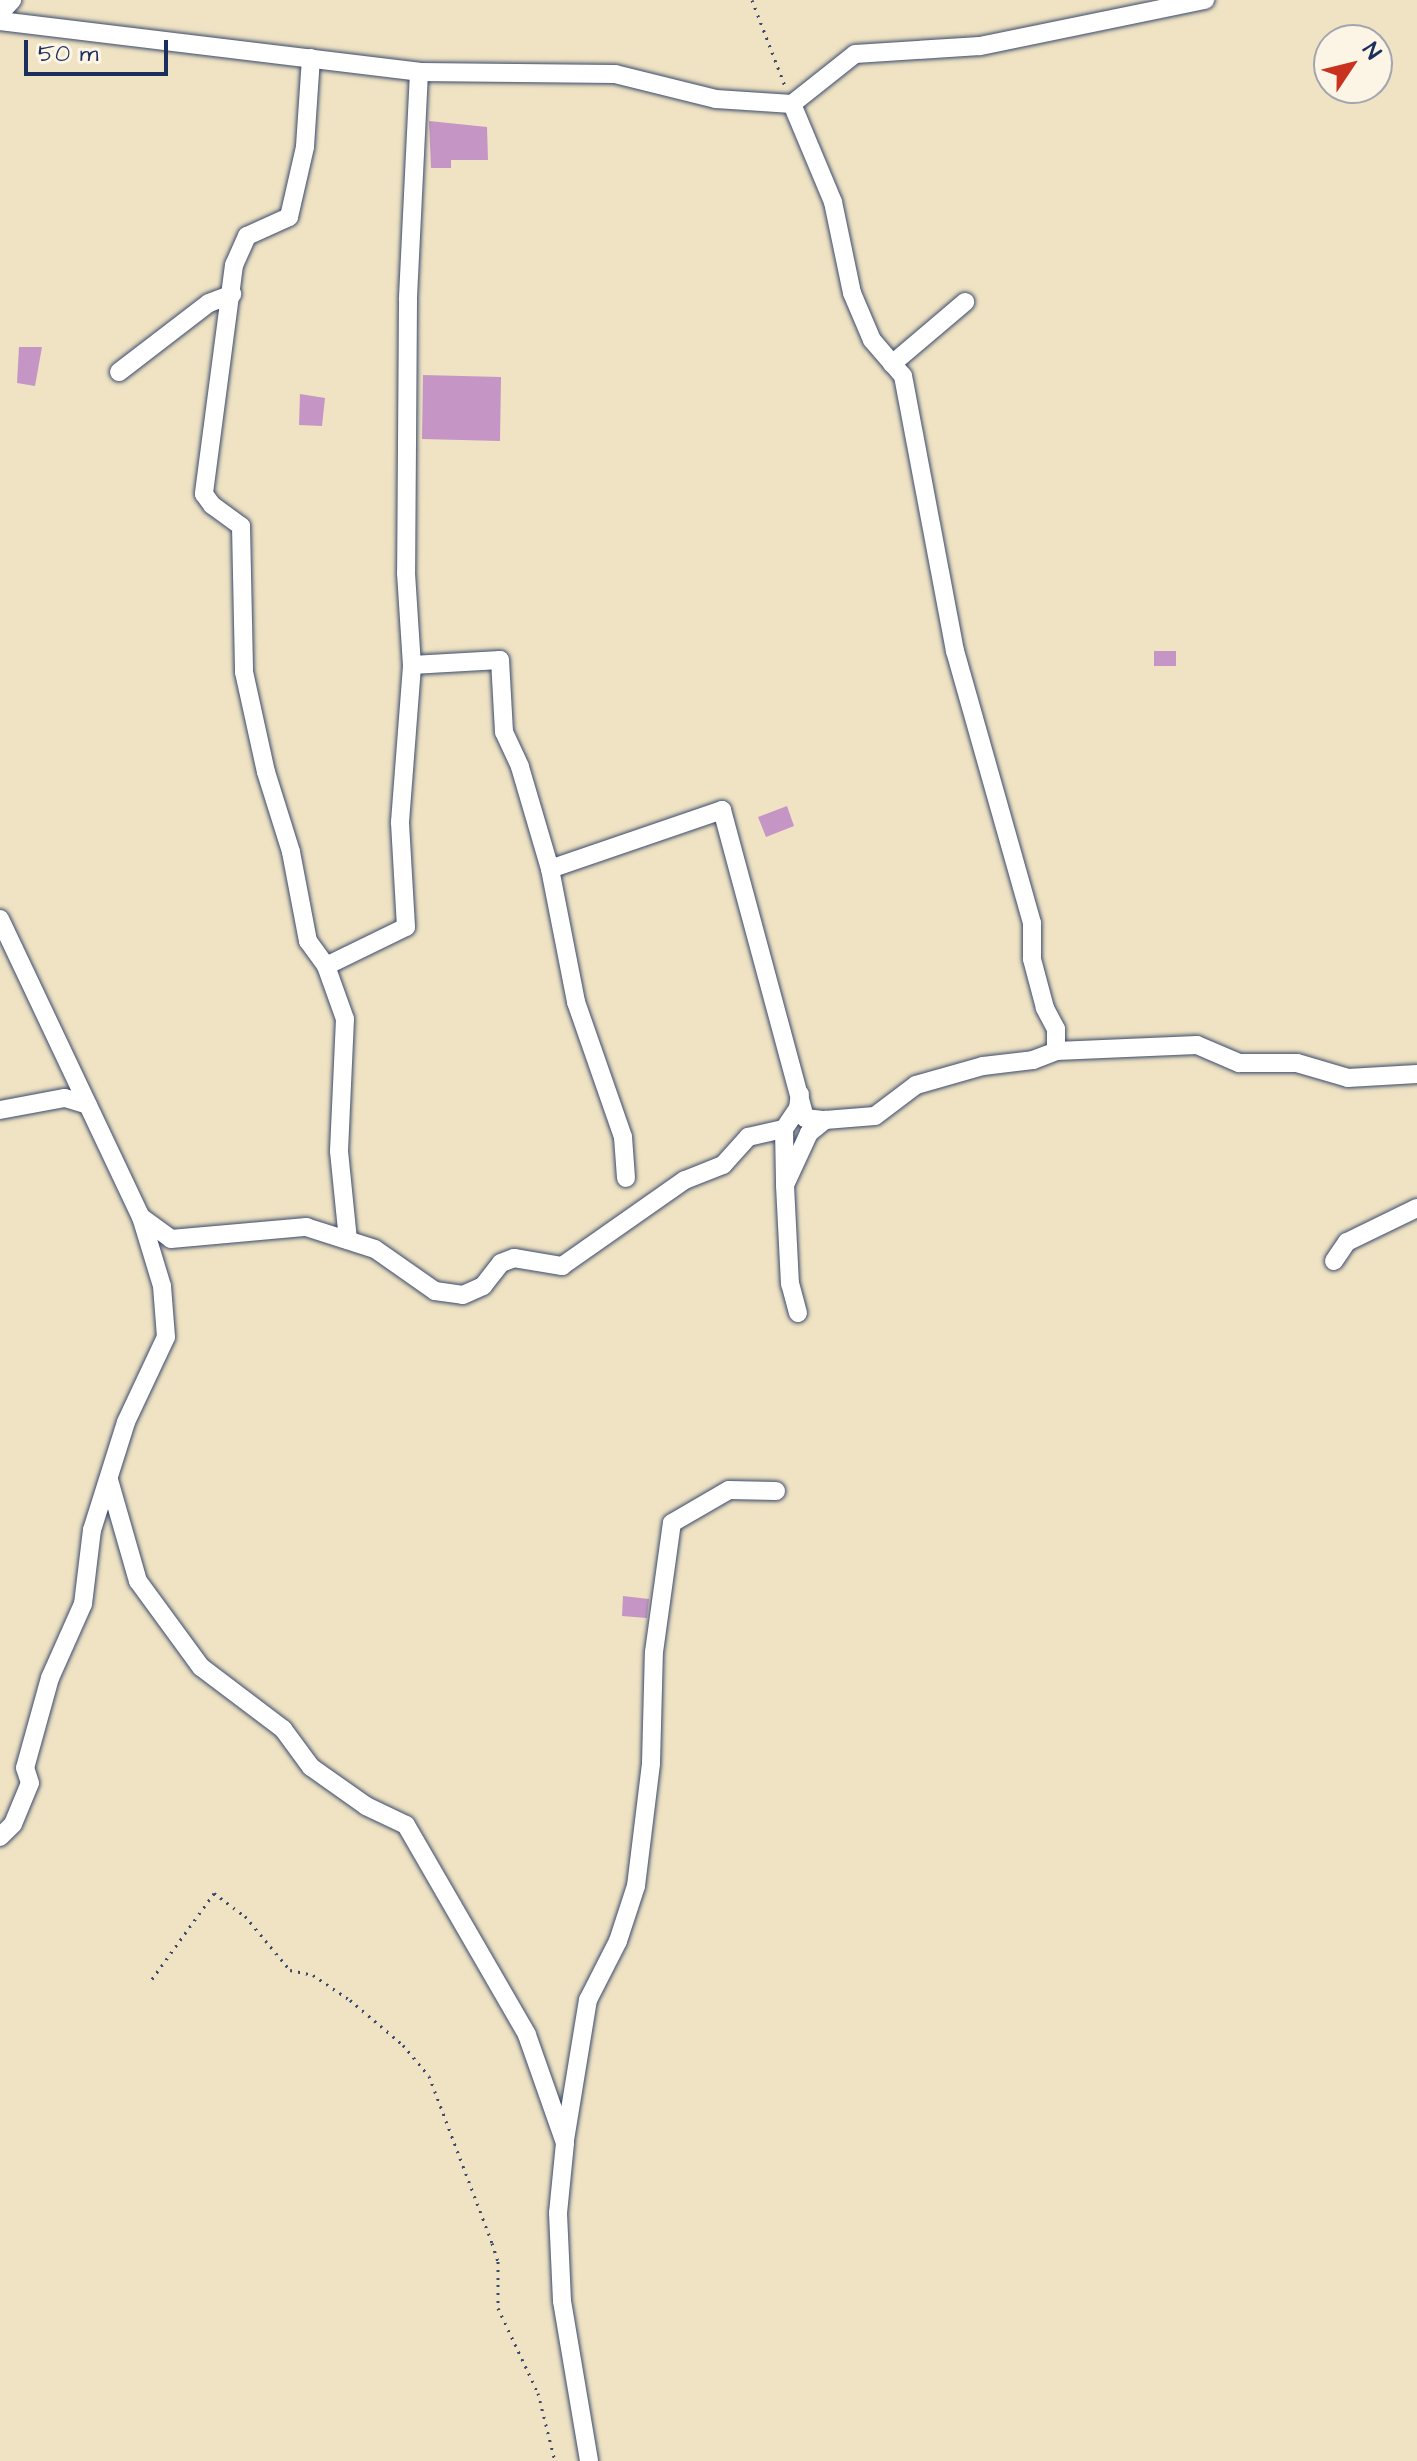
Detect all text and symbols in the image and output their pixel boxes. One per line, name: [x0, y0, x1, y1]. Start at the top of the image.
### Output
scale bar: [28, 24, 172, 74]
north arrow: [1313, 24, 1393, 104]
text: 50 m: [38, 37, 98, 71]
text: N: [1355, 37, 1388, 66]

